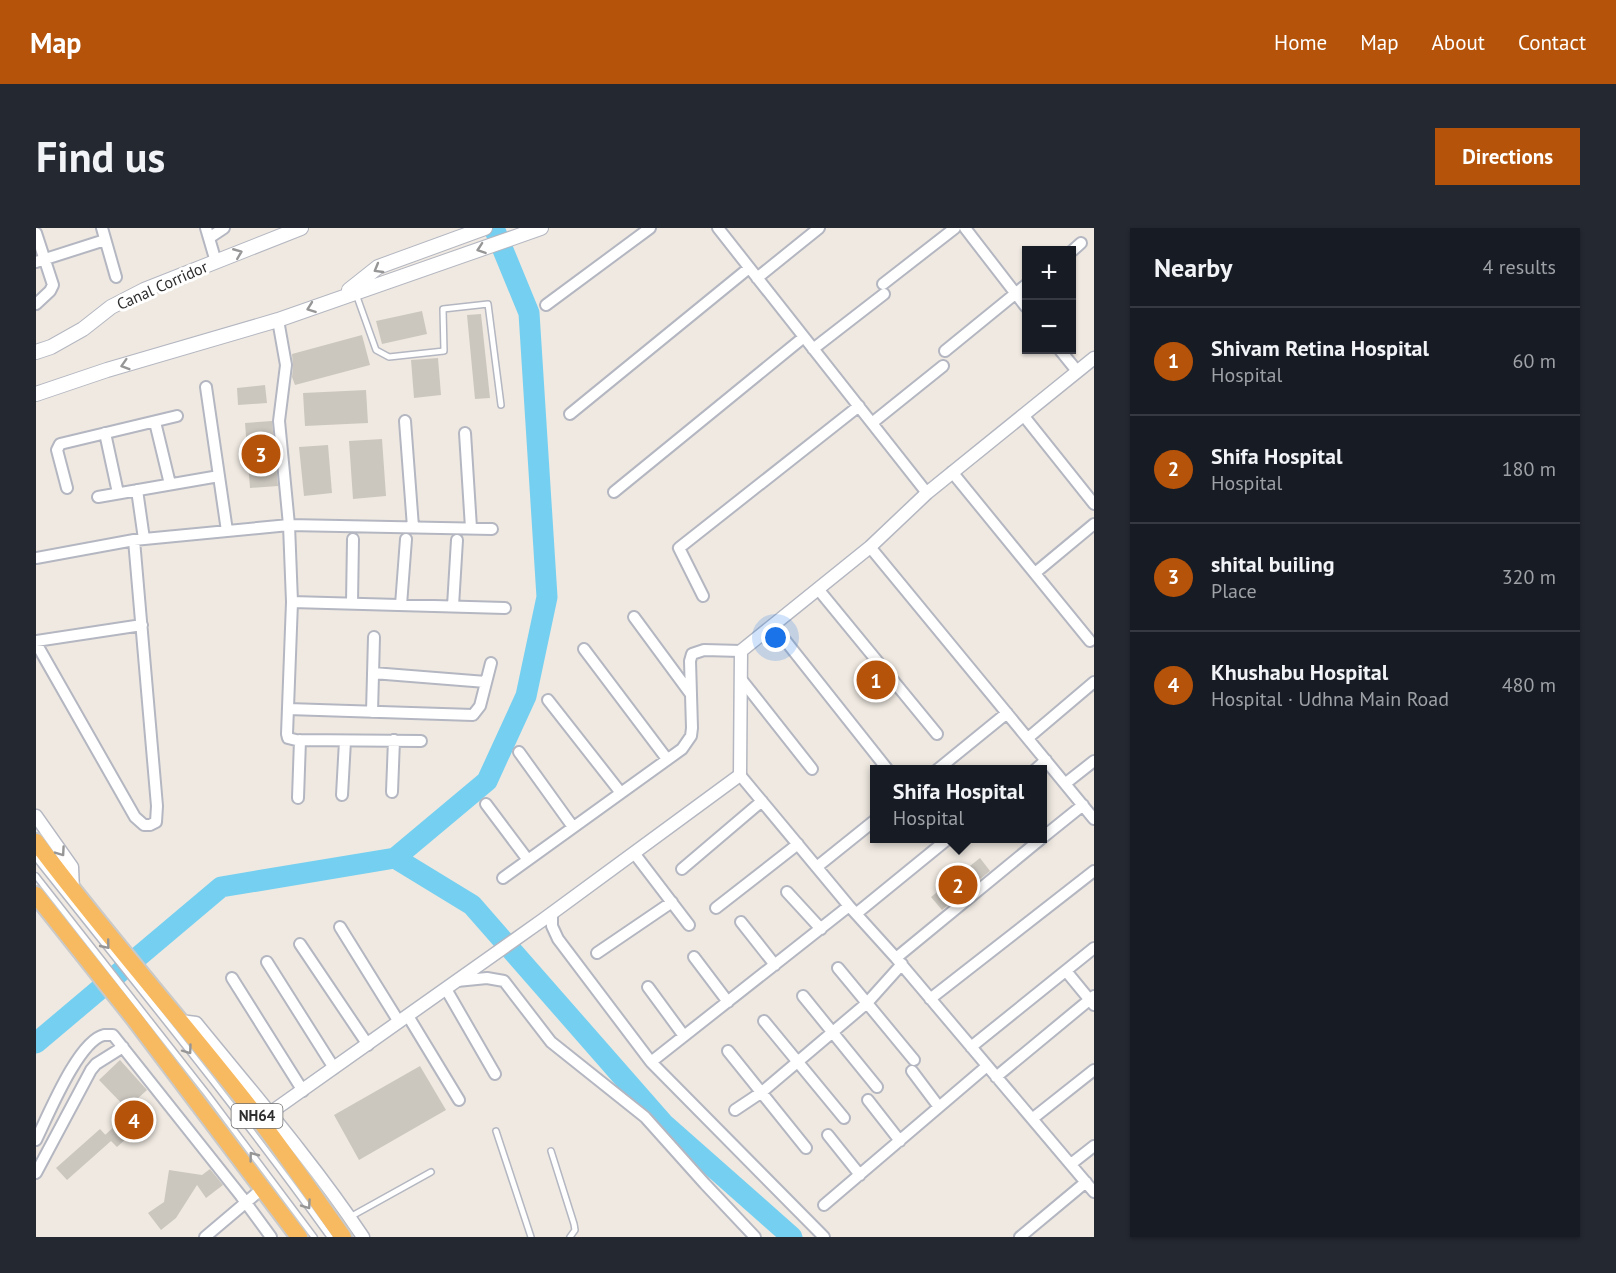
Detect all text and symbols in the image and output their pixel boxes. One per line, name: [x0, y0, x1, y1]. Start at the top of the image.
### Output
text: Map: [30, 24, 81, 61]
text: Home: [1274, 29, 1327, 56]
text: Map: [1360, 29, 1399, 56]
text: About: [1432, 29, 1485, 56]
text: Contact: [1518, 29, 1586, 56]
button: Directions: [1435, 128, 1580, 185]
text: Find us: [36, 129, 165, 184]
one-way arrow: [476, 241, 487, 254]
map controls: [1022, 246, 1076, 354]
button: +: [1022, 246, 1076, 300]
one-way arrow: [232, 248, 243, 260]
text: Nearby: [1154, 251, 1232, 284]
text: 4 results: [1483, 254, 1556, 280]
street label: Canal Corridor: [113, 256, 211, 314]
one-way arrow: [374, 262, 384, 273]
one-way arrow: [306, 300, 317, 313]
button: −: [1022, 300, 1076, 354]
text: Shivam Retina Hospital: [1211, 334, 1429, 362]
text: 1: [1168, 348, 1179, 374]
text: 60 m: [1513, 348, 1556, 374]
one-way arrow: [120, 358, 131, 370]
text: Hospital: [1211, 362, 1282, 388]
pin: 3: [242, 432, 280, 476]
text: Shifa Hospital: [1211, 442, 1342, 470]
text: 2: [1168, 456, 1179, 482]
text: 180 m: [1502, 456, 1556, 482]
text: Hospital: [1211, 470, 1282, 496]
text: shital builing: [1211, 550, 1335, 578]
text: 3: [1168, 564, 1179, 590]
text: 320 m: [1502, 564, 1556, 590]
text: Place: [1211, 578, 1257, 604]
your location: [761, 623, 790, 652]
pin: 1: [856, 658, 896, 702]
text: Khushabu Hospital: [1211, 658, 1388, 686]
text: 4: [1168, 672, 1179, 698]
text: 480 m: [1502, 672, 1556, 698]
text: Hospital · Udhna Main Road: [1211, 686, 1449, 712]
popup: [870, 765, 1047, 843]
text: Shifa Hospital: [893, 777, 1024, 805]
text: Hospital: [893, 805, 964, 831]
one-way arrow: [54, 845, 65, 856]
pin: 2: [938, 862, 978, 908]
one-way arrow: [99, 939, 110, 950]
one-way arrow: [181, 1044, 192, 1055]
pin: 4: [114, 1098, 154, 1142]
road number: NH64: [232, 1104, 282, 1128]
one-way arrow: [250, 1152, 261, 1163]
one-way arrow: [300, 1198, 311, 1209]

